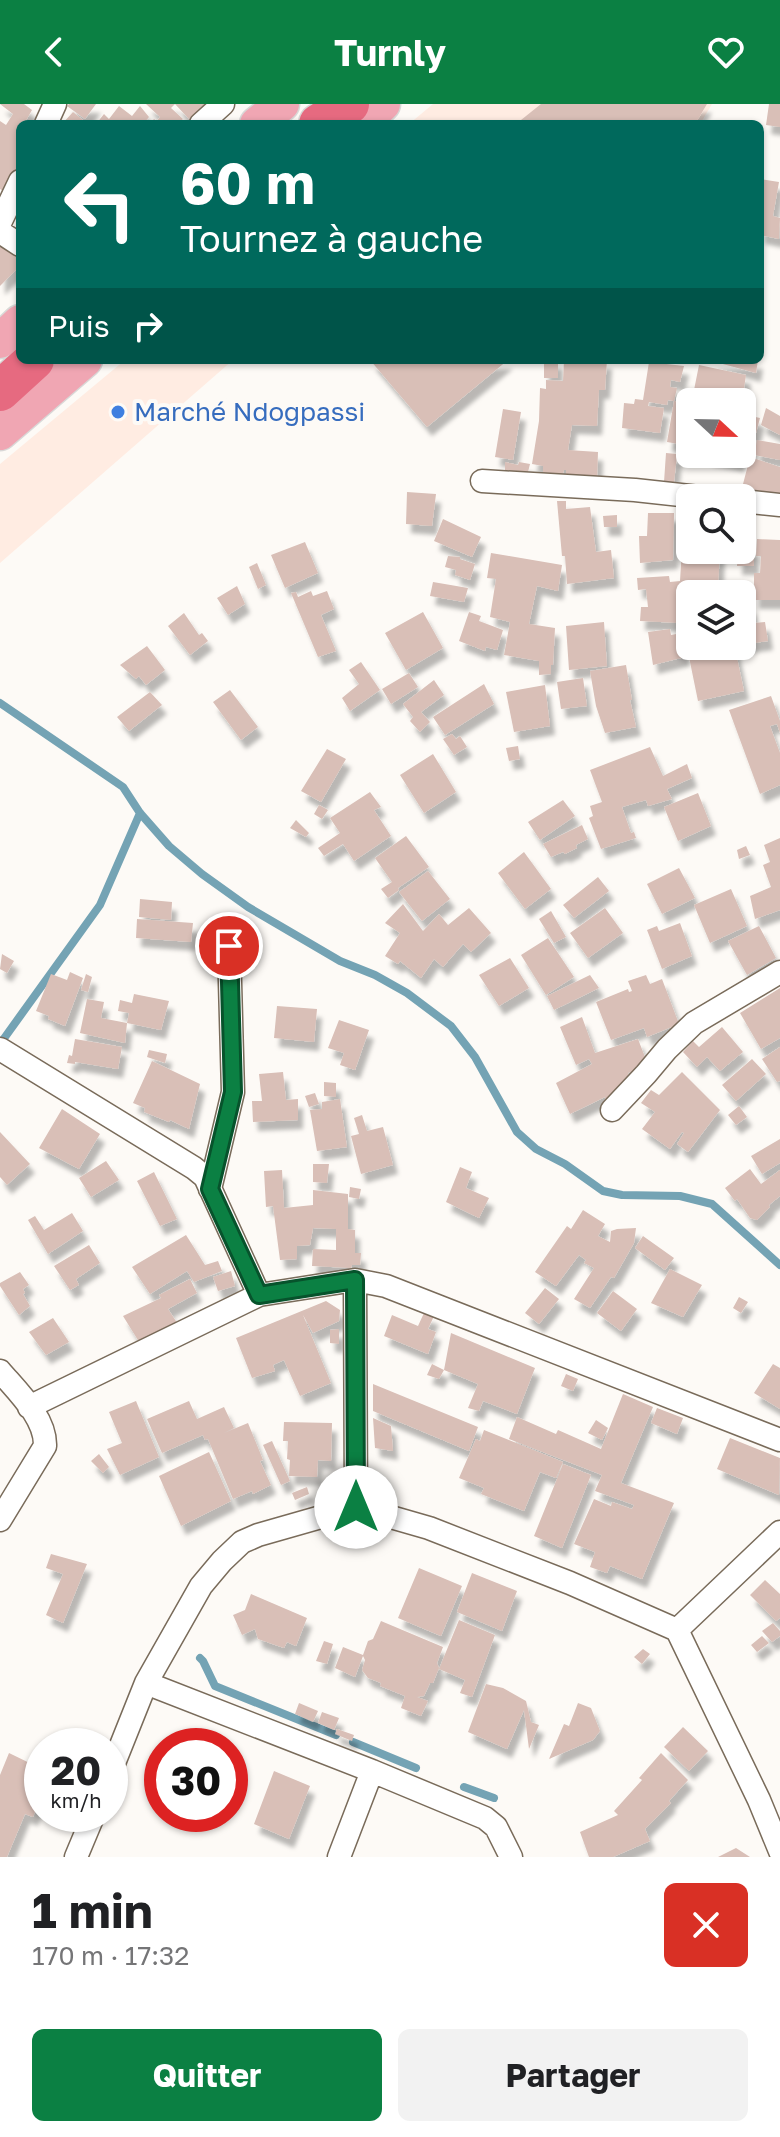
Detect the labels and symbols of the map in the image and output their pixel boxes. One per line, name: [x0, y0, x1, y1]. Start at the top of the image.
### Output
north arrow: [676, 388, 756, 468]
place label: Marché Ndogpassi: [134, 396, 365, 427]
marker: Marché Ndogpassi: [109, 403, 127, 421]
pin: [195, 912, 263, 980]
position arrow: [314, 1465, 398, 1549]
speed limit sign: 30: [144, 1728, 248, 1832]

